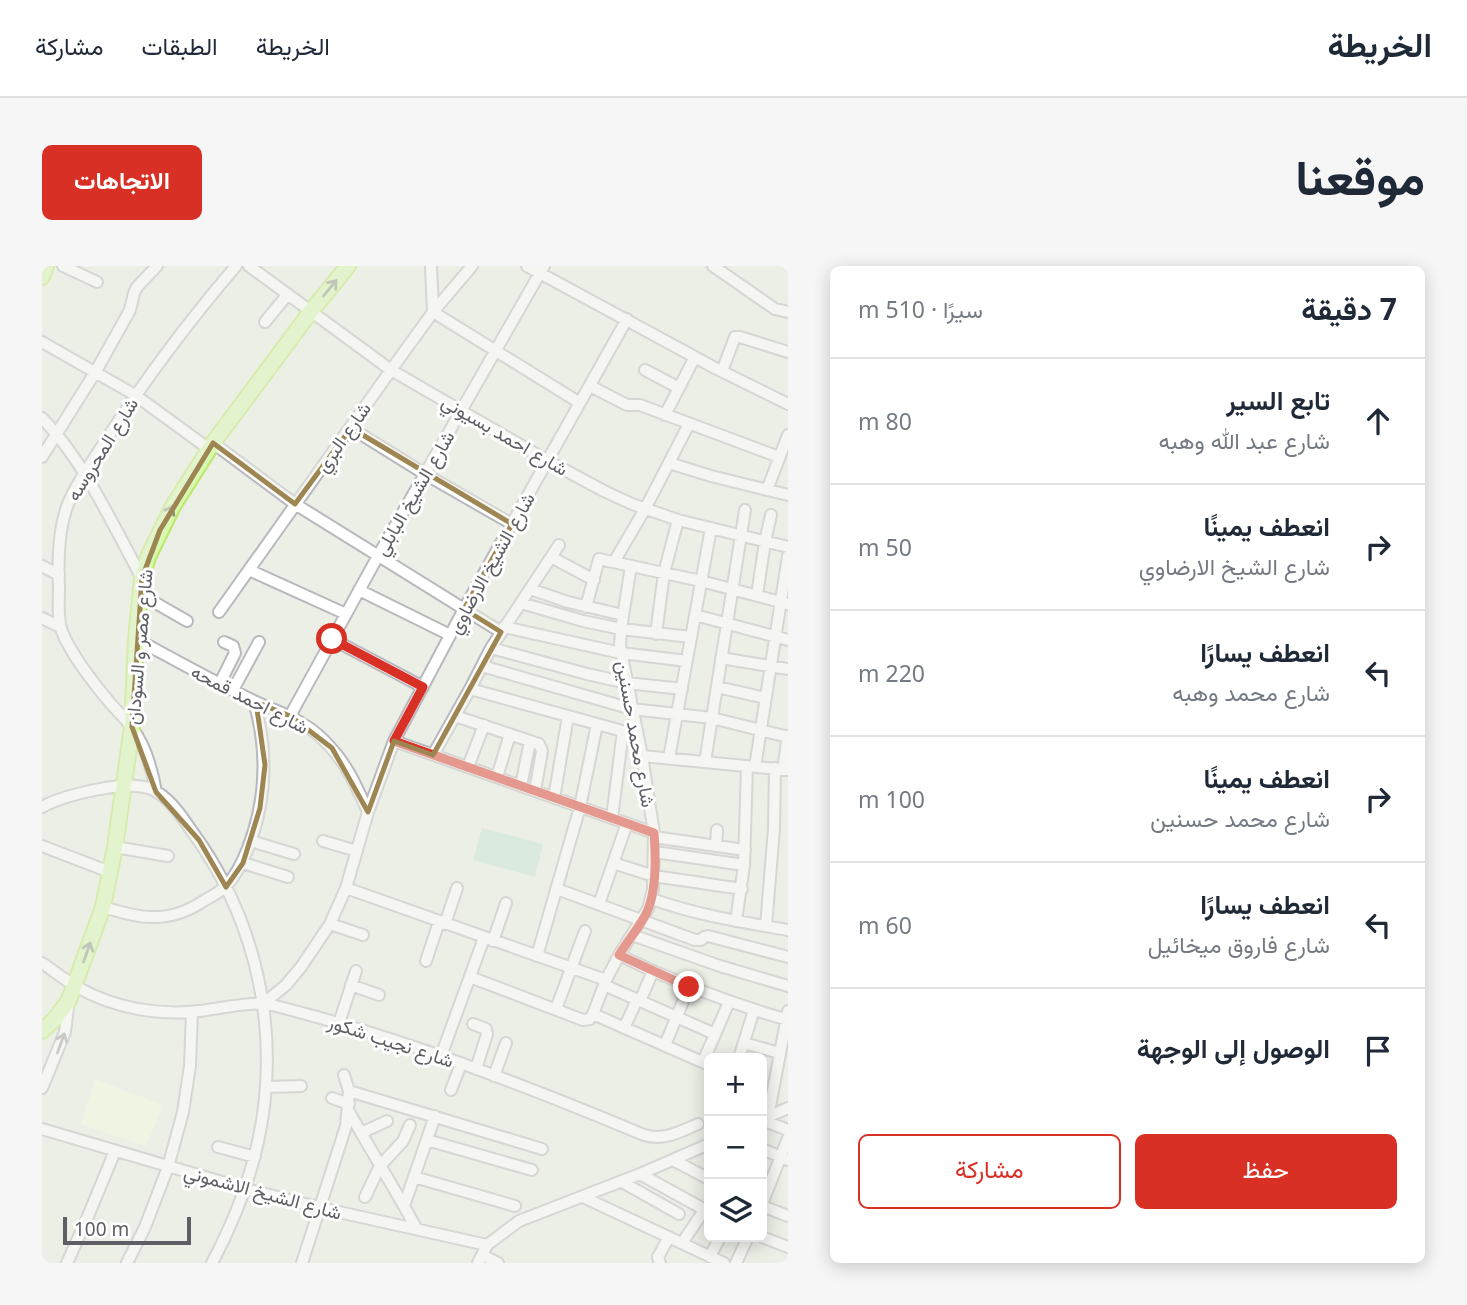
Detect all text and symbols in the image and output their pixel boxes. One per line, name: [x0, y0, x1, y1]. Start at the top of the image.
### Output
text: الخريطة: [1328, 22, 1432, 67]
text: مشاركة: [35, 29, 103, 62]
text: الطبقات: [141, 29, 218, 62]
text: الخريطة: [256, 29, 330, 62]
text: موقعنا: [1295, 143, 1425, 209]
button: الاتجاهات: [42, 145, 202, 220]
one-way arrow: [322, 280, 338, 298]
text: 7 دقيقة: [1301, 288, 1397, 329]
text: سيرًا · 510 m: [858, 293, 983, 325]
text: تابع السير: [1226, 382, 1330, 418]
street label: شارع احمد بسيوني: [436, 388, 573, 484]
street label: شارع المحروسه: [60, 392, 144, 506]
street label: شارع البري: [309, 397, 379, 479]
icon: ahead: [1359, 402, 1397, 440]
text: 80 m: [858, 405, 912, 437]
text: شارع عبد الله وهبه: [1159, 424, 1330, 456]
street label: شارع الشيخ البابلي: [368, 426, 463, 562]
street label: شارع الشيخ الارضاوي: [441, 488, 543, 640]
one-way arrow: [162, 505, 175, 526]
text: انعطف يمينًا: [1203, 508, 1330, 544]
icon: right: [1359, 528, 1397, 566]
text: 50 m: [858, 531, 912, 563]
text: شارع الشيخ الارضاوي: [1139, 550, 1330, 582]
street label: شارع مصر و السودان: [119, 568, 159, 726]
route start: [316, 623, 347, 654]
text: انعطف يسارًا: [1200, 634, 1330, 670]
icon: left: [1359, 654, 1397, 692]
text: 220 m: [858, 657, 925, 689]
street label: شارع احمد قمحه: [187, 658, 313, 740]
street label: شارع محمد حسنين: [610, 659, 662, 809]
text: شارع محمد وهبه: [1172, 676, 1330, 708]
text: انعطف يمينًا: [1203, 760, 1330, 796]
icon: right: [1359, 780, 1397, 818]
text: 100 m: [858, 783, 925, 815]
text: شارع محمد حسنين: [1150, 802, 1330, 834]
text: انعطف يسارًا: [1200, 886, 1330, 922]
icon: left: [1359, 906, 1397, 944]
text: 60 m: [858, 909, 912, 941]
text: شارع فاروق ميخائيل: [1148, 928, 1330, 960]
one-way arrow: [82, 941, 94, 963]
route end: [673, 971, 704, 1002]
street label: شارع نجيب شكور: [324, 1008, 457, 1074]
text: الوصول إلى الوجهة: [1137, 1030, 1330, 1066]
one-way arrow: [56, 1032, 69, 1054]
icon: arrive: [1359, 1032, 1397, 1070]
map controls: [704, 1053, 767, 1242]
button: +: [704, 1053, 767, 1116]
button: −: [704, 1116, 767, 1179]
button: مشاركة: [858, 1134, 1121, 1209]
button: حفظ: [1135, 1134, 1397, 1209]
street label: شارع الشيخ الاشموني: [180, 1158, 345, 1228]
button: layers: [704, 1179, 767, 1242]
scale bar: [63, 1214, 191, 1246]
text: 100 m: [74, 1216, 129, 1242]

